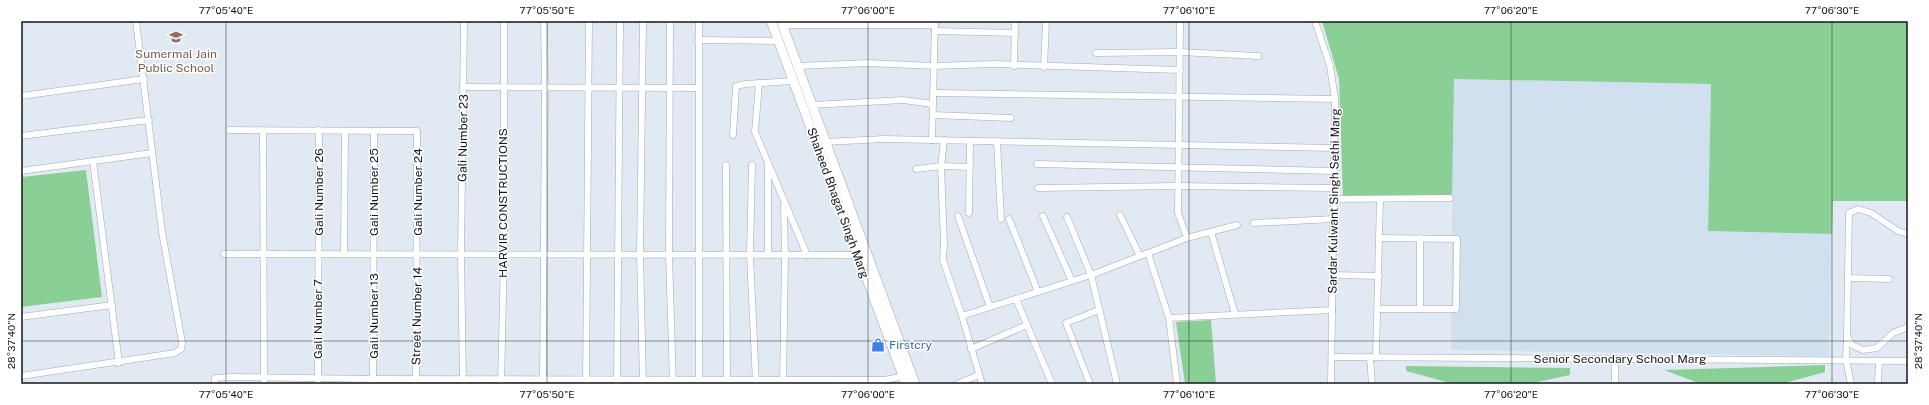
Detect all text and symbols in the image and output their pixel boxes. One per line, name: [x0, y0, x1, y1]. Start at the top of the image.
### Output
text: 77°05'40"E: [199, 4, 253, 16]
text: 77°05'50"E: [520, 4, 574, 16]
text: 77°06'00"E: [841, 4, 895, 16]
text: 77°06'10"E: [1163, 4, 1215, 16]
text: 77°06'20"E: [1484, 4, 1538, 16]
text: 77°06'30"E: [1805, 4, 1859, 16]
school or university icon: Sumermal Jain Public School: [168, 29, 184, 45]
place label: Sumermal Jain Public School: [135, 47, 217, 75]
street label: Gali Number 23: [455, 94, 471, 182]
street label: Sardar Kulwant Singh Sethi Marg: [1325, 108, 1343, 294]
street label: Shaheed Bhagat Singh Marg: [804, 126, 872, 280]
street label: HARVIR CONSTRUCTIONS: [496, 128, 510, 278]
street label: Gali Number 26: [312, 148, 326, 236]
street label: Gali Number 25: [367, 148, 381, 236]
street label: Gali Number 24: [411, 148, 425, 236]
street label: Street Number 14: [409, 266, 425, 365]
street label: Gali Number 13: [367, 273, 381, 359]
street label: Gali Number 7: [311, 279, 325, 359]
text: 28°37'40"N: [5, 313, 17, 369]
text: 28°37'40"N: [1912, 313, 1924, 369]
shop icon: Firstcry: [870, 337, 886, 353]
place label: Firstcry: [889, 338, 933, 352]
street label: Senior Secondary School Marg: [1534, 352, 1706, 366]
text: 77°05'40"E: [199, 388, 253, 400]
text: 77°05'50"E: [520, 388, 574, 400]
text: 77°06'00"E: [841, 388, 895, 400]
text: 77°06'10"E: [1163, 388, 1215, 400]
text: 77°06'20"E: [1484, 388, 1538, 400]
text: 77°06'30"E: [1805, 388, 1859, 400]

